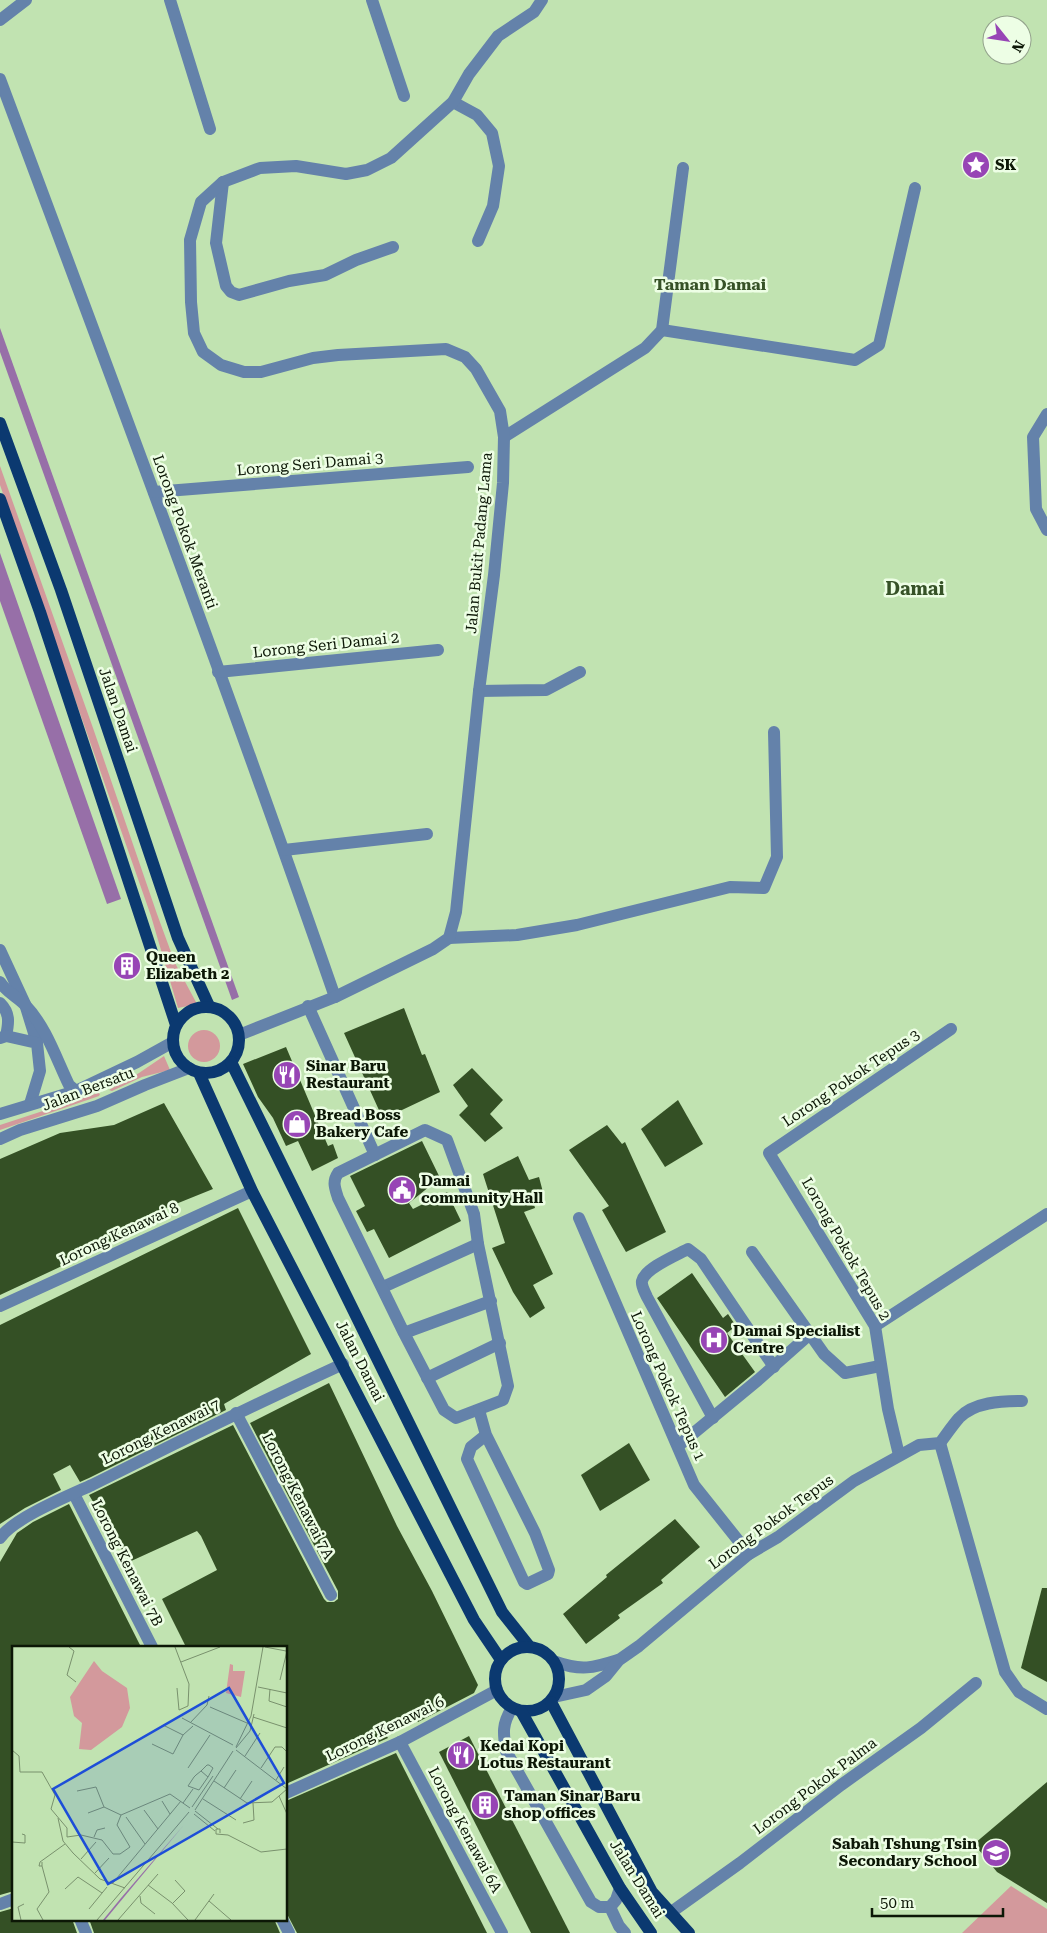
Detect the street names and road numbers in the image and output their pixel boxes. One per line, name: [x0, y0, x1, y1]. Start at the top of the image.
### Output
street label: Lorong Seri Damai 3: [236, 449, 384, 479]
street label: Jalan Bukit Padang Lama: [462, 452, 496, 634]
street label: Lorong Pokok Meranti: [149, 453, 221, 612]
street label: Lorong Seri Damai 2: [252, 628, 400, 662]
street label: Jalan Damai: [95, 665, 141, 755]
street label: Lorong Pokok Tepus 3: [779, 1025, 923, 1131]
street label: Jalan Bersatu: [40, 1063, 137, 1115]
street label: Lorong Pokok Tepus 2: [798, 1174, 894, 1324]
street label: Lorong Kenawai 8: [57, 1198, 181, 1270]
street label: Lorong Pokok Tepus 1: [627, 1308, 709, 1464]
street label: Jalan Damai: [332, 1317, 388, 1405]
street label: Lorong Kenawai 7: [99, 1396, 223, 1468]
street label: Lorong Kenawai 7A: [258, 1430, 338, 1563]
street label: Lorong Pokok Tepus: [705, 1471, 837, 1573]
street label: Lorong Kenawai 7B: [87, 1497, 167, 1629]
street label: Lorong Kenawai 6: [323, 1693, 447, 1765]
street label: Lorong Pokok Palma: [750, 1734, 880, 1838]
street label: Lorong Kenawai 6A: [424, 1764, 506, 1896]
street label: Jalan Damai: [606, 1837, 668, 1922]

